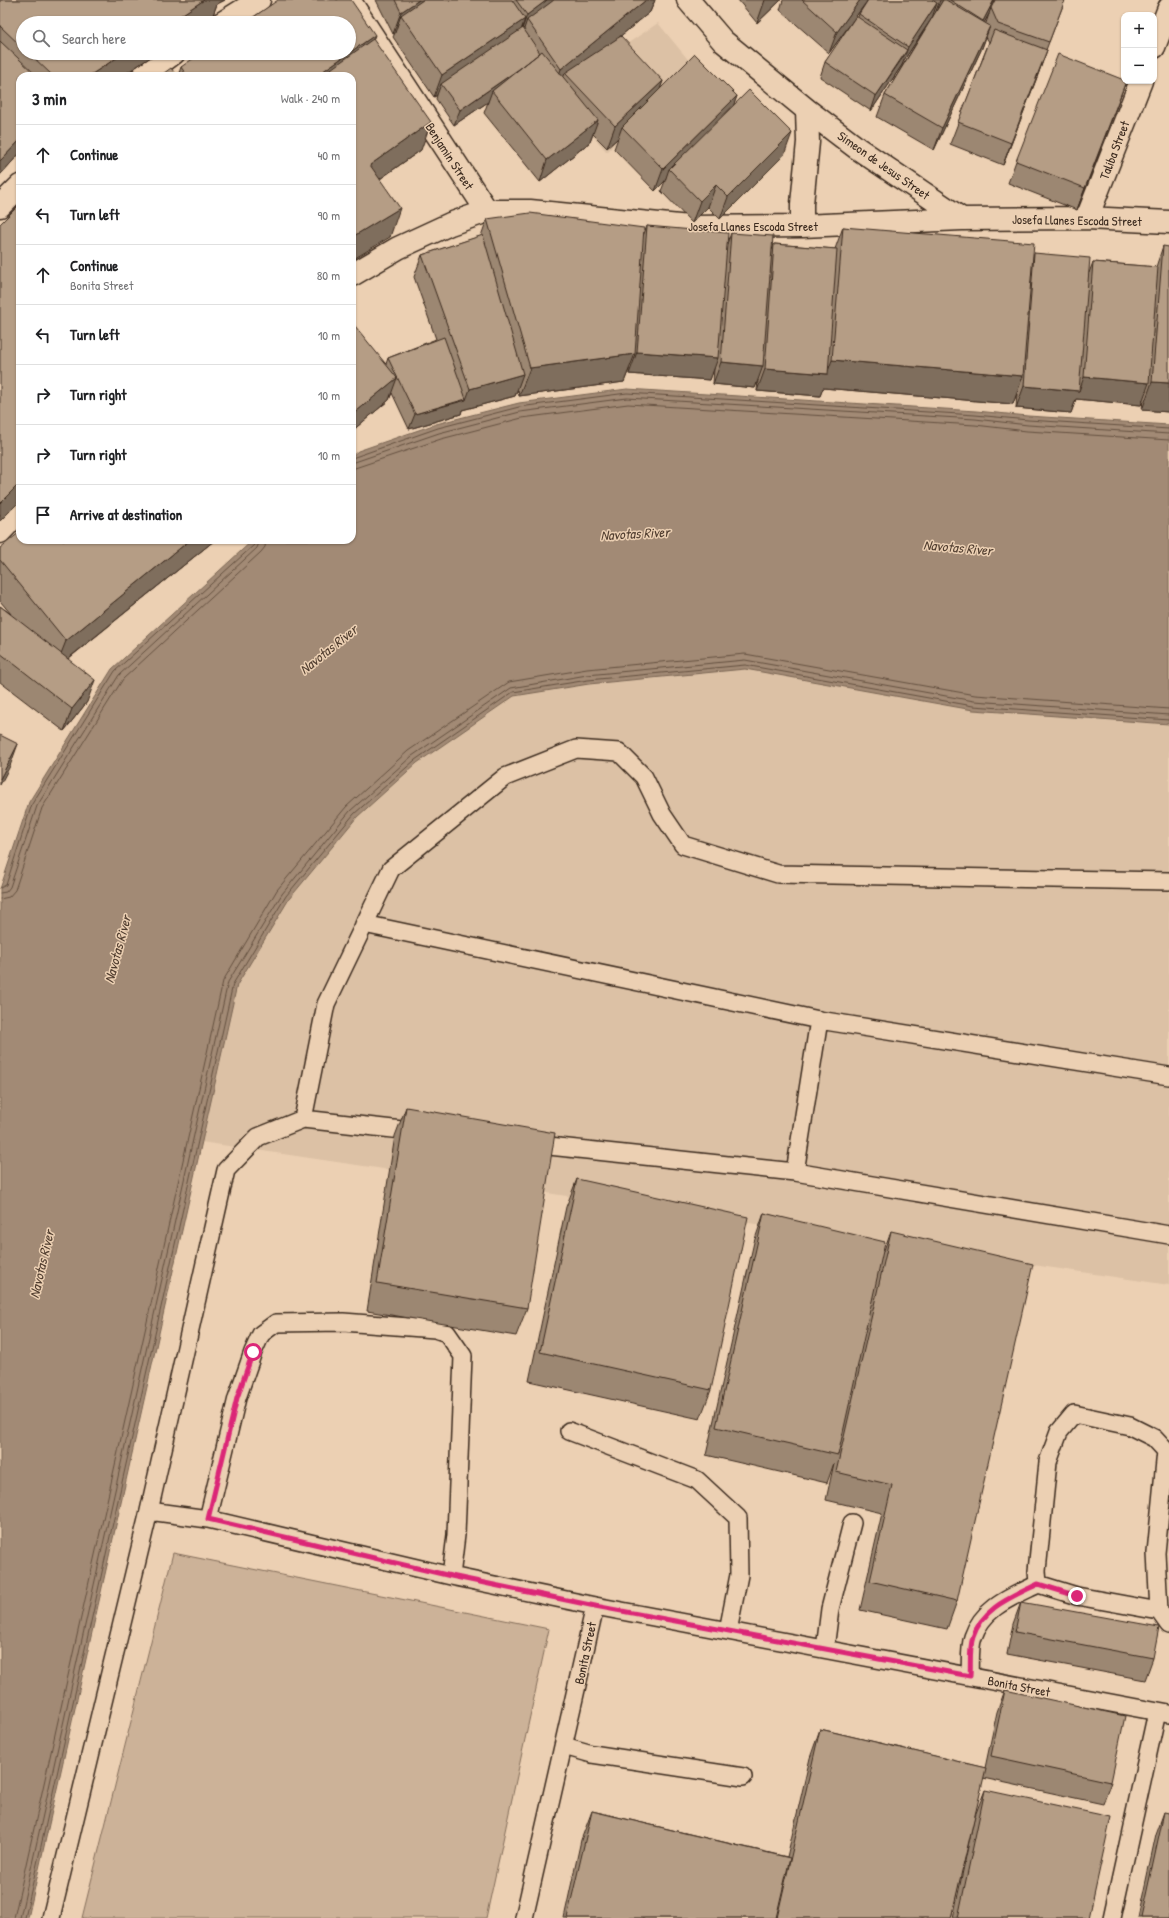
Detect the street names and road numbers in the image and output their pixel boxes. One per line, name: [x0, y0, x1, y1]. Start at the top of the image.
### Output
street label: Taliba Street: [1095, 118, 1134, 182]
street label: Benjamin Street: [422, 119, 479, 193]
street label: Simeon de Jesus Street: [834, 126, 934, 204]
street label: Josefa Llanes Escoda Street: [1012, 210, 1143, 230]
street label: Josefa Llanes Escoda Street: [688, 217, 818, 235]
street label: Bonita Street: [570, 1620, 601, 1686]
street label: Bonita Street: [986, 1671, 1052, 1701]

